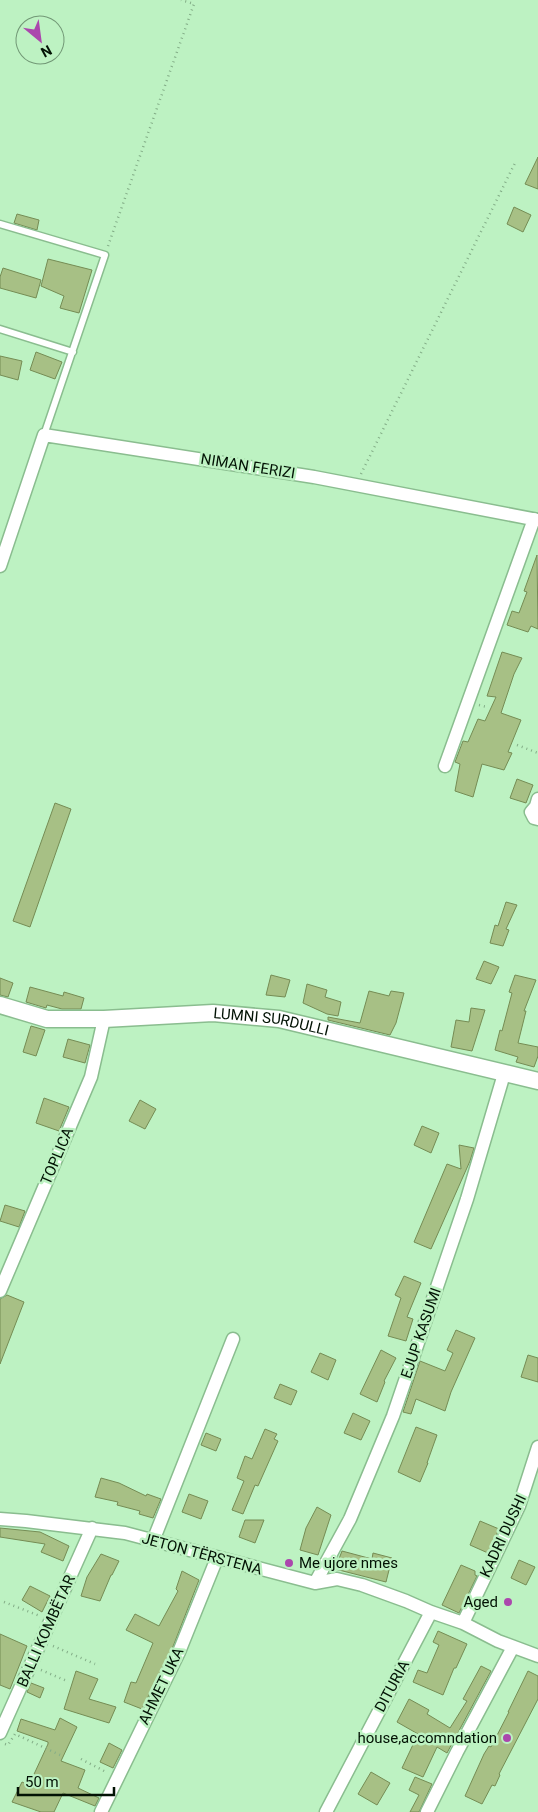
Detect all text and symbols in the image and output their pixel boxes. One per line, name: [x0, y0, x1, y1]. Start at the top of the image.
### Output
north arrow: [15, 15, 65, 65]
text: N: [38, 42, 55, 61]
street label: NIMAN FERIZI: [199, 450, 297, 482]
street label: LUMNI SURDULLI: [213, 1004, 331, 1040]
street label: TOPLICA: [37, 1125, 77, 1187]
street label: EJUP KASUMI: [397, 1285, 445, 1381]
street label: KADRI DUSHI: [476, 1492, 530, 1580]
street label: JETON TËRSTENA: [140, 1529, 264, 1579]
place label: Me ujore nmes: [299, 1554, 398, 1572]
marker: Me ujore nmes: [283, 1557, 295, 1569]
street label: BALLI KOMBËTAR: [13, 1572, 79, 1690]
place label: Aged: [463, 1593, 498, 1611]
marker: Aged: [502, 1596, 514, 1608]
street label: AHMET UKA: [135, 1644, 187, 1727]
street label: DITURIA: [371, 1657, 413, 1715]
place label: house,accomndation: [357, 1729, 497, 1747]
marker: house,accomndation: [501, 1732, 513, 1744]
scale bar: [18, 1764, 114, 1796]
text: 50 m: [25, 1773, 59, 1791]

